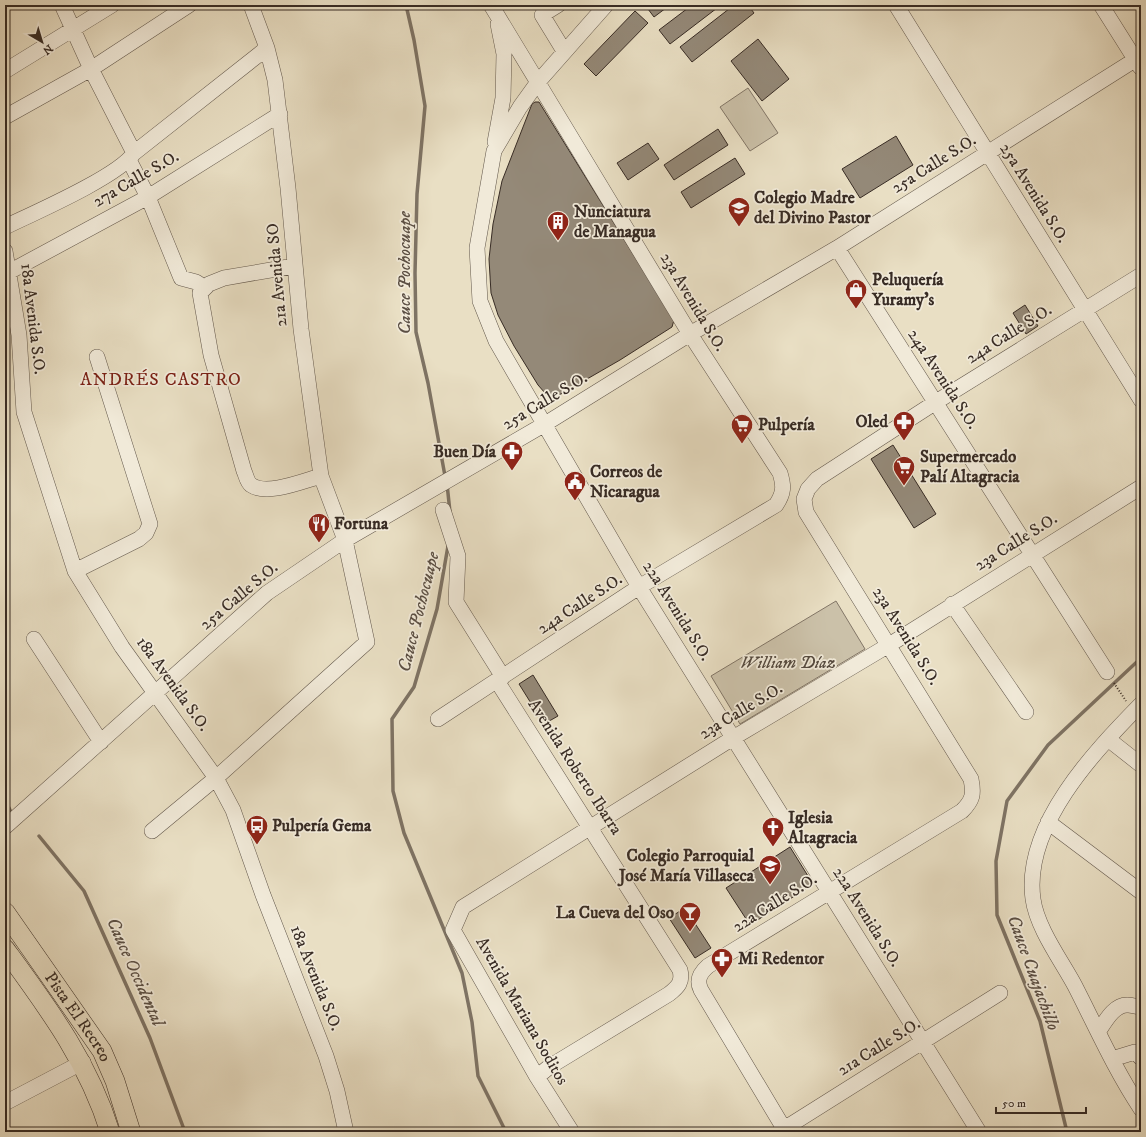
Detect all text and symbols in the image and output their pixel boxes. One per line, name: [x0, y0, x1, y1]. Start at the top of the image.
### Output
north arrow: [22, 22, 62, 62]
text: N: [40, 41, 55, 57]
street label: 25a Calle S.O.: [888, 129, 980, 199]
street label: 25a Avenida S.O.: [995, 139, 1073, 247]
street label: 27a Calle S.O.: [89, 146, 183, 212]
place label: Colegio Madre del Divino Pastor: [754, 187, 871, 229]
school or university icon: Colegio Madre del Divino Pastor: [726, 195, 752, 228]
place label: Nunciatura de Managua: [574, 201, 657, 243]
building icon: Nunciatura de Managua: [545, 209, 571, 242]
water label: Cauce Pochocuape: [394, 211, 416, 335]
street label: 21a Avenida SO: [262, 222, 292, 328]
street label: 23a Avenida S.O.: [655, 248, 731, 356]
street label: 18a Avenida S.O.: [15, 262, 51, 376]
place label: Peluquería Yuramy's: [871, 269, 944, 311]
shop icon: Peluquería Yuramy's: [843, 277, 869, 310]
street label: 24a Calle S.O.: [962, 299, 1056, 369]
street label: 24a Avenida S.O.: [902, 325, 984, 433]
street label: 25a Calle S.O.: [498, 367, 592, 435]
district label: ANDRÉS CASTRO: [80, 369, 242, 391]
pharmacy icon: Oled: [891, 409, 917, 442]
place label: Oled: [856, 411, 889, 433]
supermarket icon: Pulpería: [729, 412, 755, 445]
place label: Pulpería: [758, 414, 815, 436]
pharmacy icon: Buen Día: [499, 439, 525, 472]
place label: Buen Día: [433, 441, 497, 463]
place label: Supermercado Palí Altagracia: [920, 446, 1020, 488]
supermarket icon: Supermercado Palí Altagracia: [891, 454, 917, 487]
place label: Correos de Nicaragua: [590, 461, 662, 503]
public building icon: Correos de Nicaragua: [562, 469, 588, 502]
street label: 23a Calle S.O.: [970, 508, 1062, 576]
restaurant icon: Fortuna: [306, 511, 332, 544]
place label: Fortuna: [334, 513, 389, 535]
water label: Cauce Pochocuape: [393, 549, 445, 674]
street label: 25a Calle S.O.: [195, 557, 283, 635]
street label: 22a Avenida S.O.: [638, 557, 716, 665]
street label: 24a Calle S.O.: [533, 568, 627, 640]
street label: 23a Avenida S.O.: [867, 583, 945, 689]
street label: 18a Avenida S.O.: [131, 632, 215, 736]
park label: William Díaz: [740, 652, 836, 674]
street label: 23a Calle S.O.: [695, 677, 787, 745]
street label: Avenida Roberto Ibarra: [523, 695, 628, 840]
place label: Iglesia Altagracia: [787, 807, 858, 849]
bus stop icon: Pulpería Gema: [244, 813, 270, 846]
place label: Pulpería Gema: [272, 815, 372, 837]
church icon: Iglesia Altagracia: [760, 815, 786, 848]
place label: Colegio Parroquial José María Villaseca: [617, 845, 755, 887]
school or university icon: Colegio Parroquial José María Villaseca: [757, 853, 783, 886]
street label: 22a Avenida S.O.: [828, 863, 906, 971]
street label: 22a Calle S.O.: [729, 868, 821, 938]
bar icon: La Cueva del Oso: [677, 900, 703, 933]
place label: La Cueva del Oso: [556, 902, 674, 924]
water label: Cauce Cuajachillo: [1002, 912, 1064, 1034]
water label: Cauce Occidental: [101, 914, 170, 1032]
street label: 18a Avenida S.O.: [285, 922, 347, 1034]
street label: Avenida Mariana Soditos: [471, 933, 574, 1089]
pharmacy icon: Mi Redentor: [709, 946, 735, 979]
place label: Mi Redentor: [738, 948, 825, 970]
street label: Pista El Recreo: [39, 968, 116, 1065]
street label: 21a Calle S.O.: [834, 1013, 924, 1081]
scale bar: [996, 1089, 1086, 1115]
text: 50 m: [1002, 1096, 1026, 1111]

